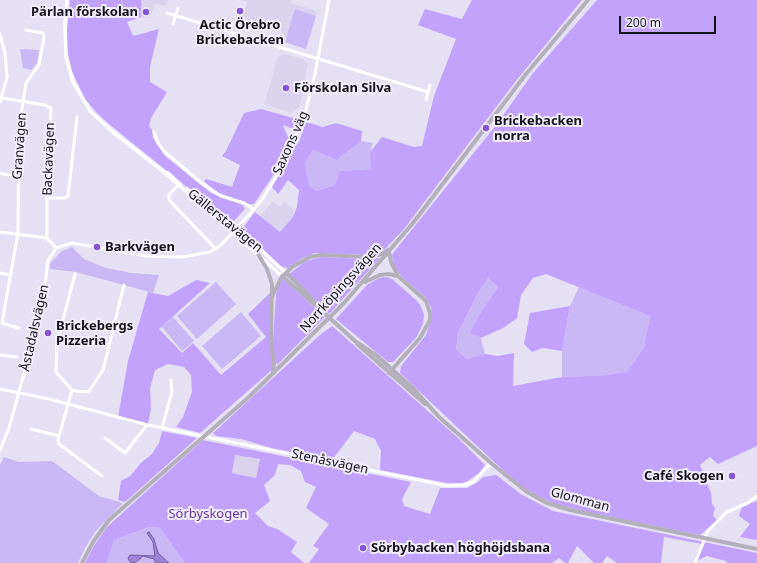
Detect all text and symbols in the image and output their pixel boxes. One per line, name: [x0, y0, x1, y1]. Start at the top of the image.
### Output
place label: Pärlan förskolan: [31, 4, 138, 20]
marker: Actic Örebro Brickebacken: [235, 6, 245, 16]
marker: Pärlan förskolan: [141, 7, 151, 17]
scale bar: [621, 8, 718, 34]
text: 200 m: [626, 14, 661, 31]
place label: Actic Örebro Brickebacken: [196, 17, 284, 48]
place label: Förskolan Silva: [294, 80, 391, 96]
marker: Förskolan Silva: [281, 83, 291, 93]
street label: Saxons väg: [270, 109, 312, 177]
street label: Granvägen: [10, 112, 30, 180]
place label: Brickebacken norra: [494, 113, 582, 144]
street label: Backavägen: [40, 122, 58, 196]
marker: Brickebacken norra: [481, 123, 491, 133]
street label: Gällerstavägen: [184, 186, 266, 256]
place label: Barkvägen: [105, 239, 175, 255]
street label: Norrköpingsvägen: [297, 240, 385, 336]
marker: Barkvägen: [92, 242, 102, 252]
street label: Åstadalsvägen: [17, 283, 53, 373]
place label: Brickebergs Pizzeria: [56, 318, 133, 349]
marker: Brickebergs Pizzeria: [43, 328, 53, 338]
street label: Stenåsvägen: [290, 446, 370, 478]
place label: Café Skogen: [644, 468, 724, 484]
marker: Café Skogen: [727, 471, 737, 481]
street label: Glomman: [549, 485, 611, 515]
park label: Sörbyskogen: [168, 506, 248, 522]
place label: Sörbybacken höghöjdsbana: [371, 540, 550, 556]
marker: Sörbybacken höghöjdsbana: [358, 543, 368, 553]

